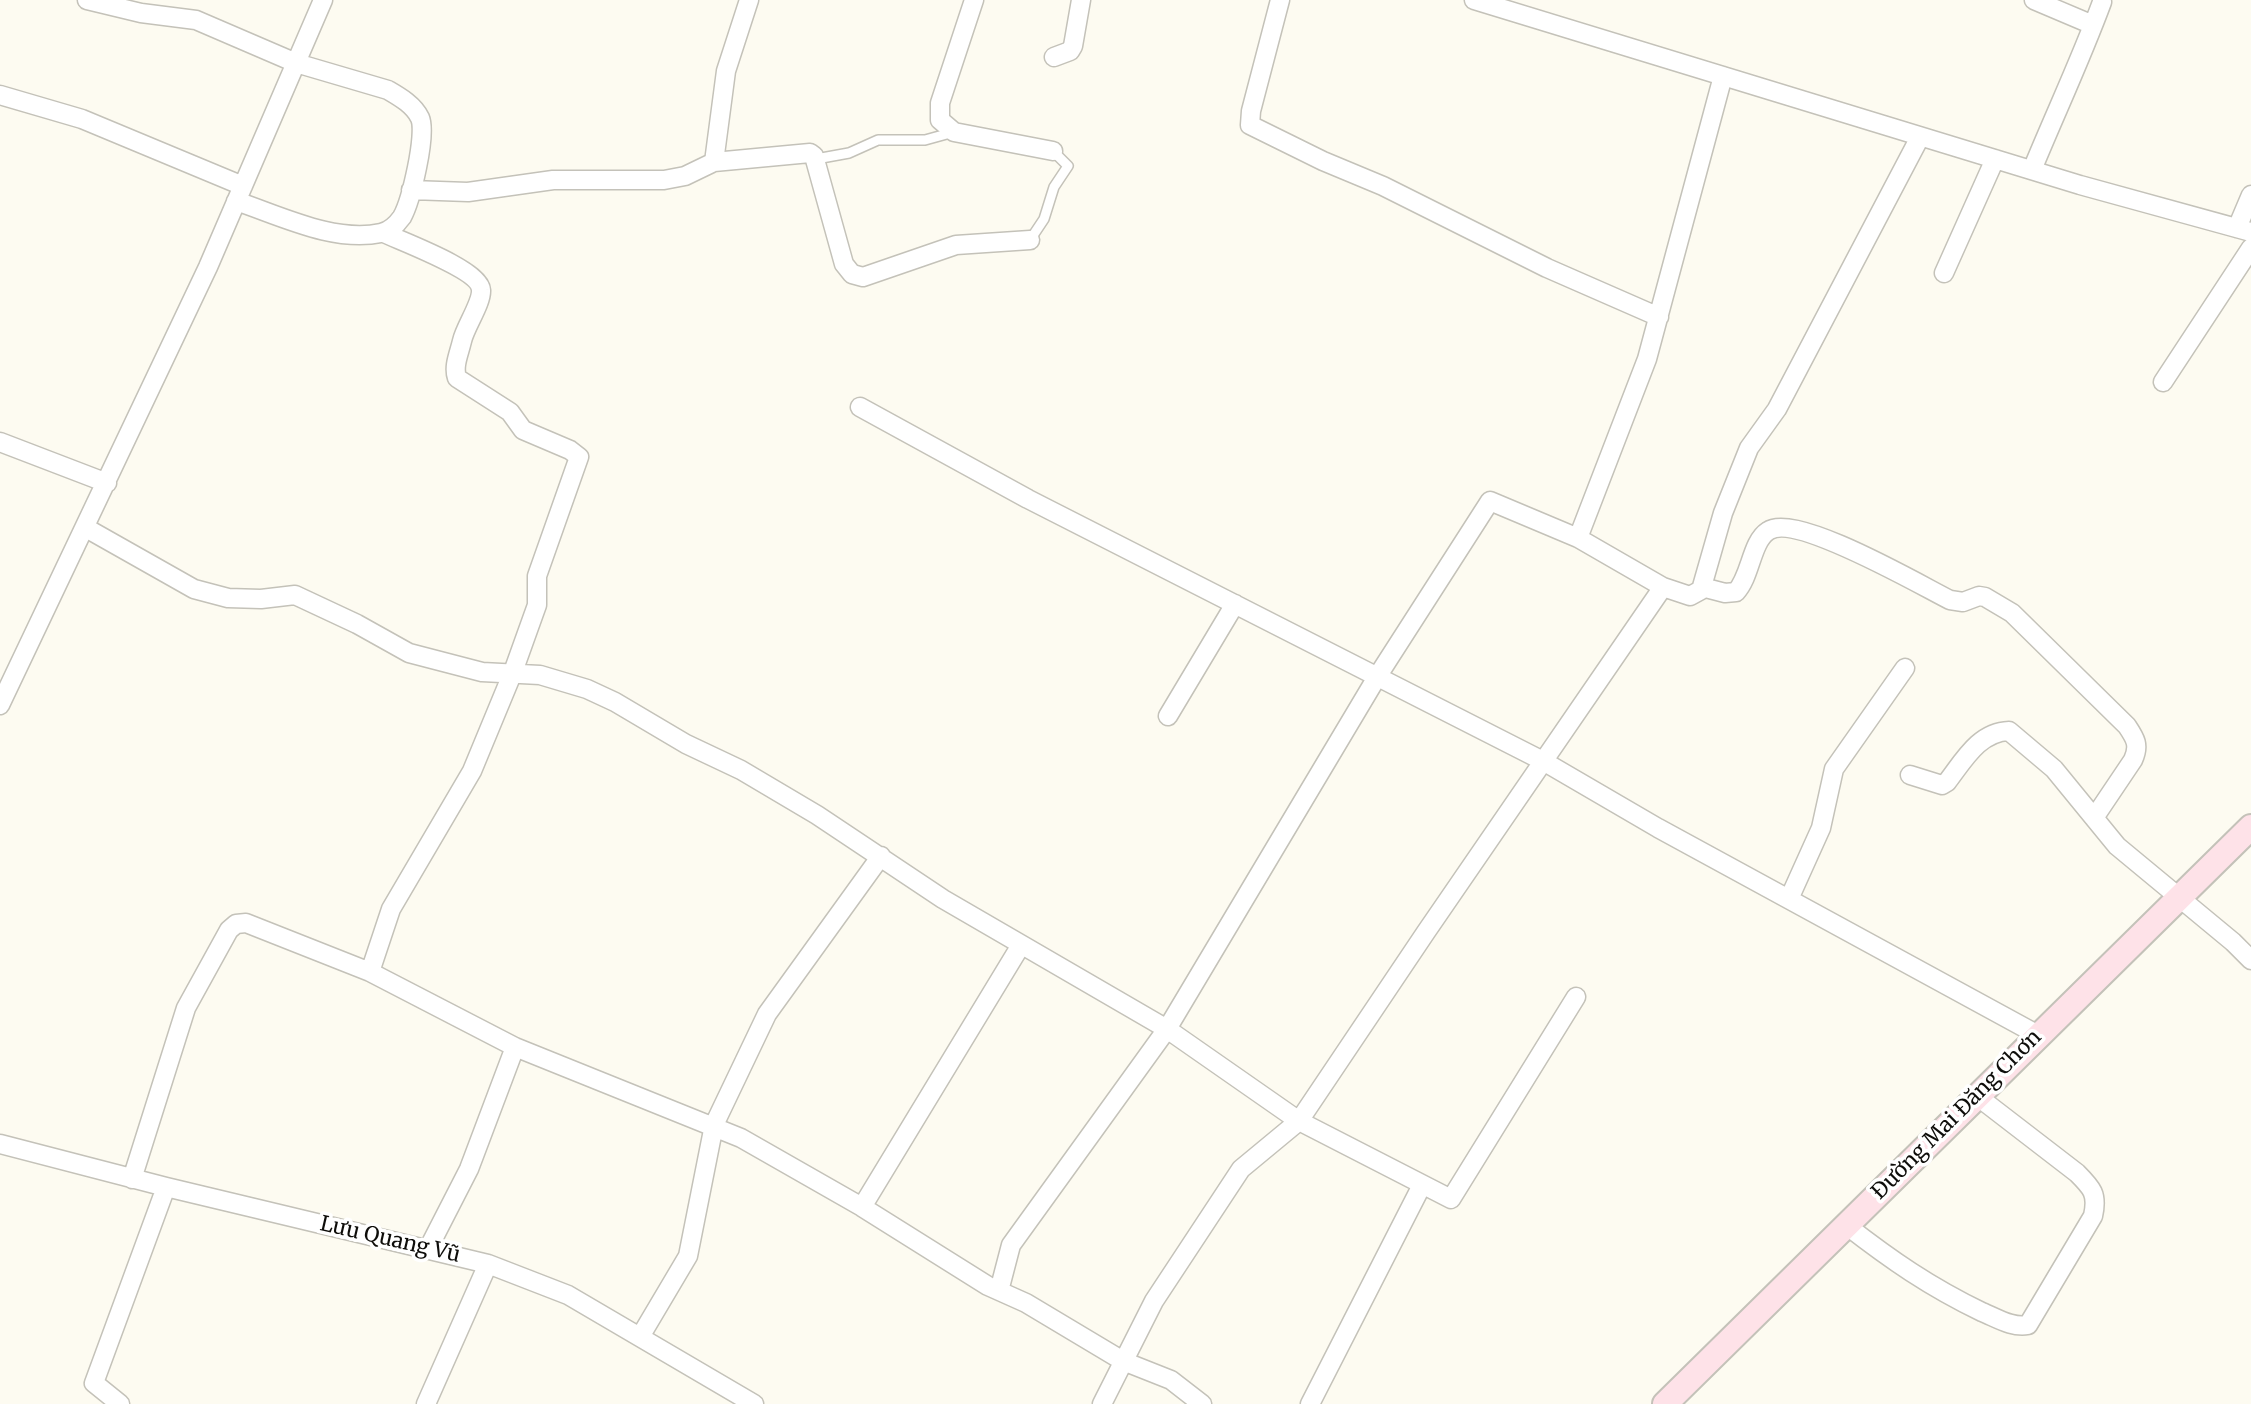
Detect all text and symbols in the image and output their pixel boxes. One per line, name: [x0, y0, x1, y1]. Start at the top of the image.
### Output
street label: Đường Mai Đăng Chơn: [1867, 1025, 2047, 1205]
street label: Lưu Quang Vũ: [317, 1212, 463, 1268]

